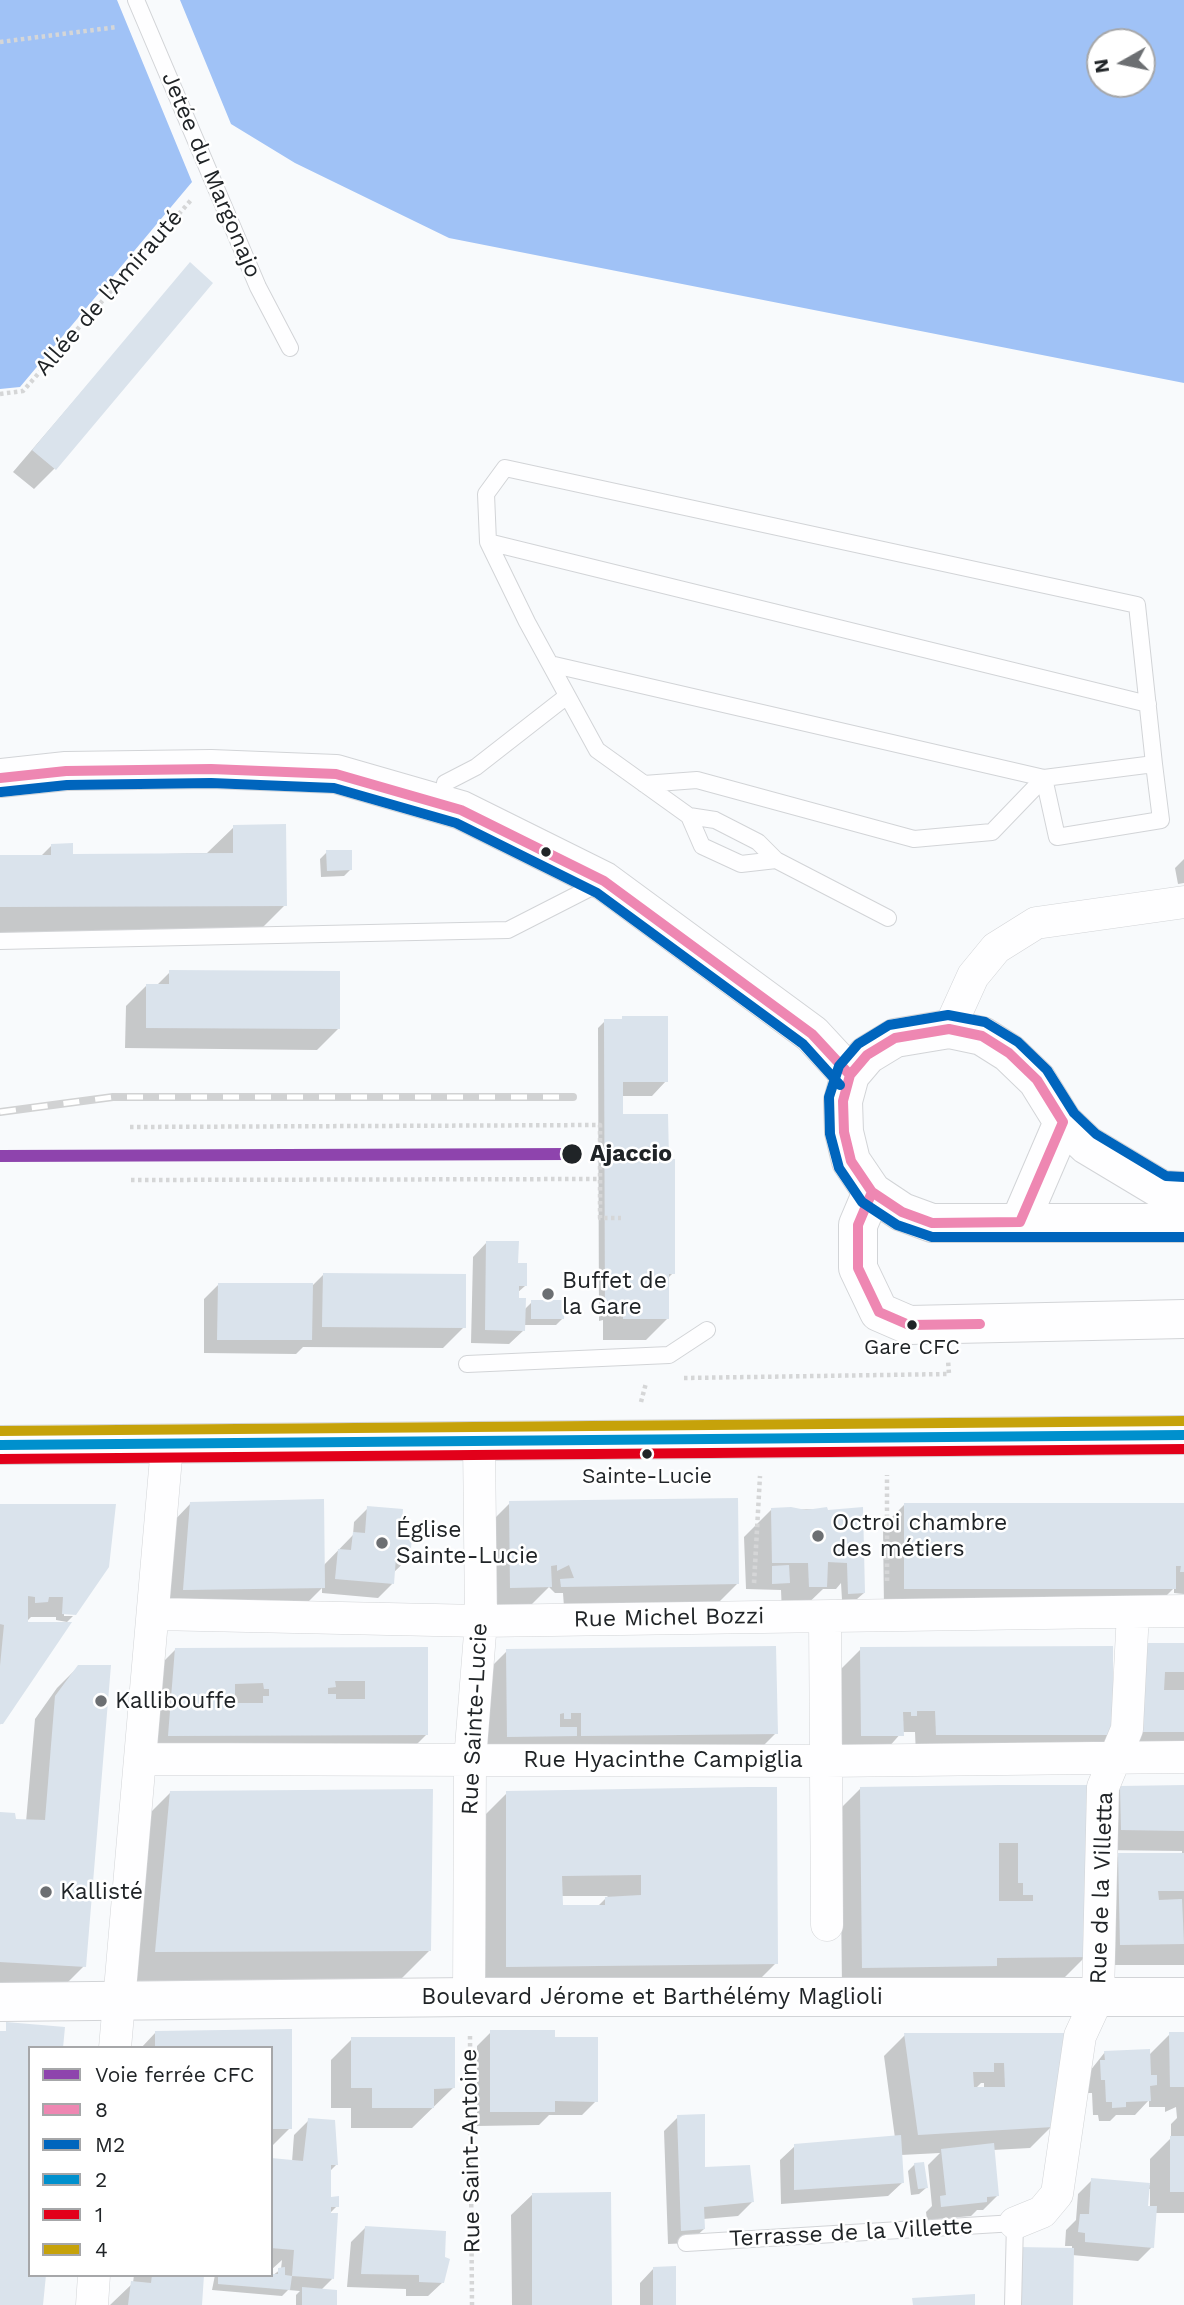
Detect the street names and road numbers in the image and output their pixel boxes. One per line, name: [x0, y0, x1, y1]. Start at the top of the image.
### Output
street label: Jetée du Margonajo: [155, 68, 267, 282]
street label: Allée de l'Amirauté: [29, 204, 189, 382]
street label: Rue Michel Bozzi: [573, 1603, 765, 1633]
street label: Rue Sainte-Lucie: [456, 1622, 494, 1816]
street label: Rue Hyacinthe Campiglia: [523, 1746, 803, 1774]
street label: Rue de la Villetta: [1085, 1791, 1119, 1985]
street label: Boulevard Jérome et Barthélémy Maglioli: [421, 1983, 883, 2011]
street label: Rue Saint-Antoine: [455, 2048, 487, 2254]
street label: Terrasse de la Villette: [728, 2213, 974, 2253]

